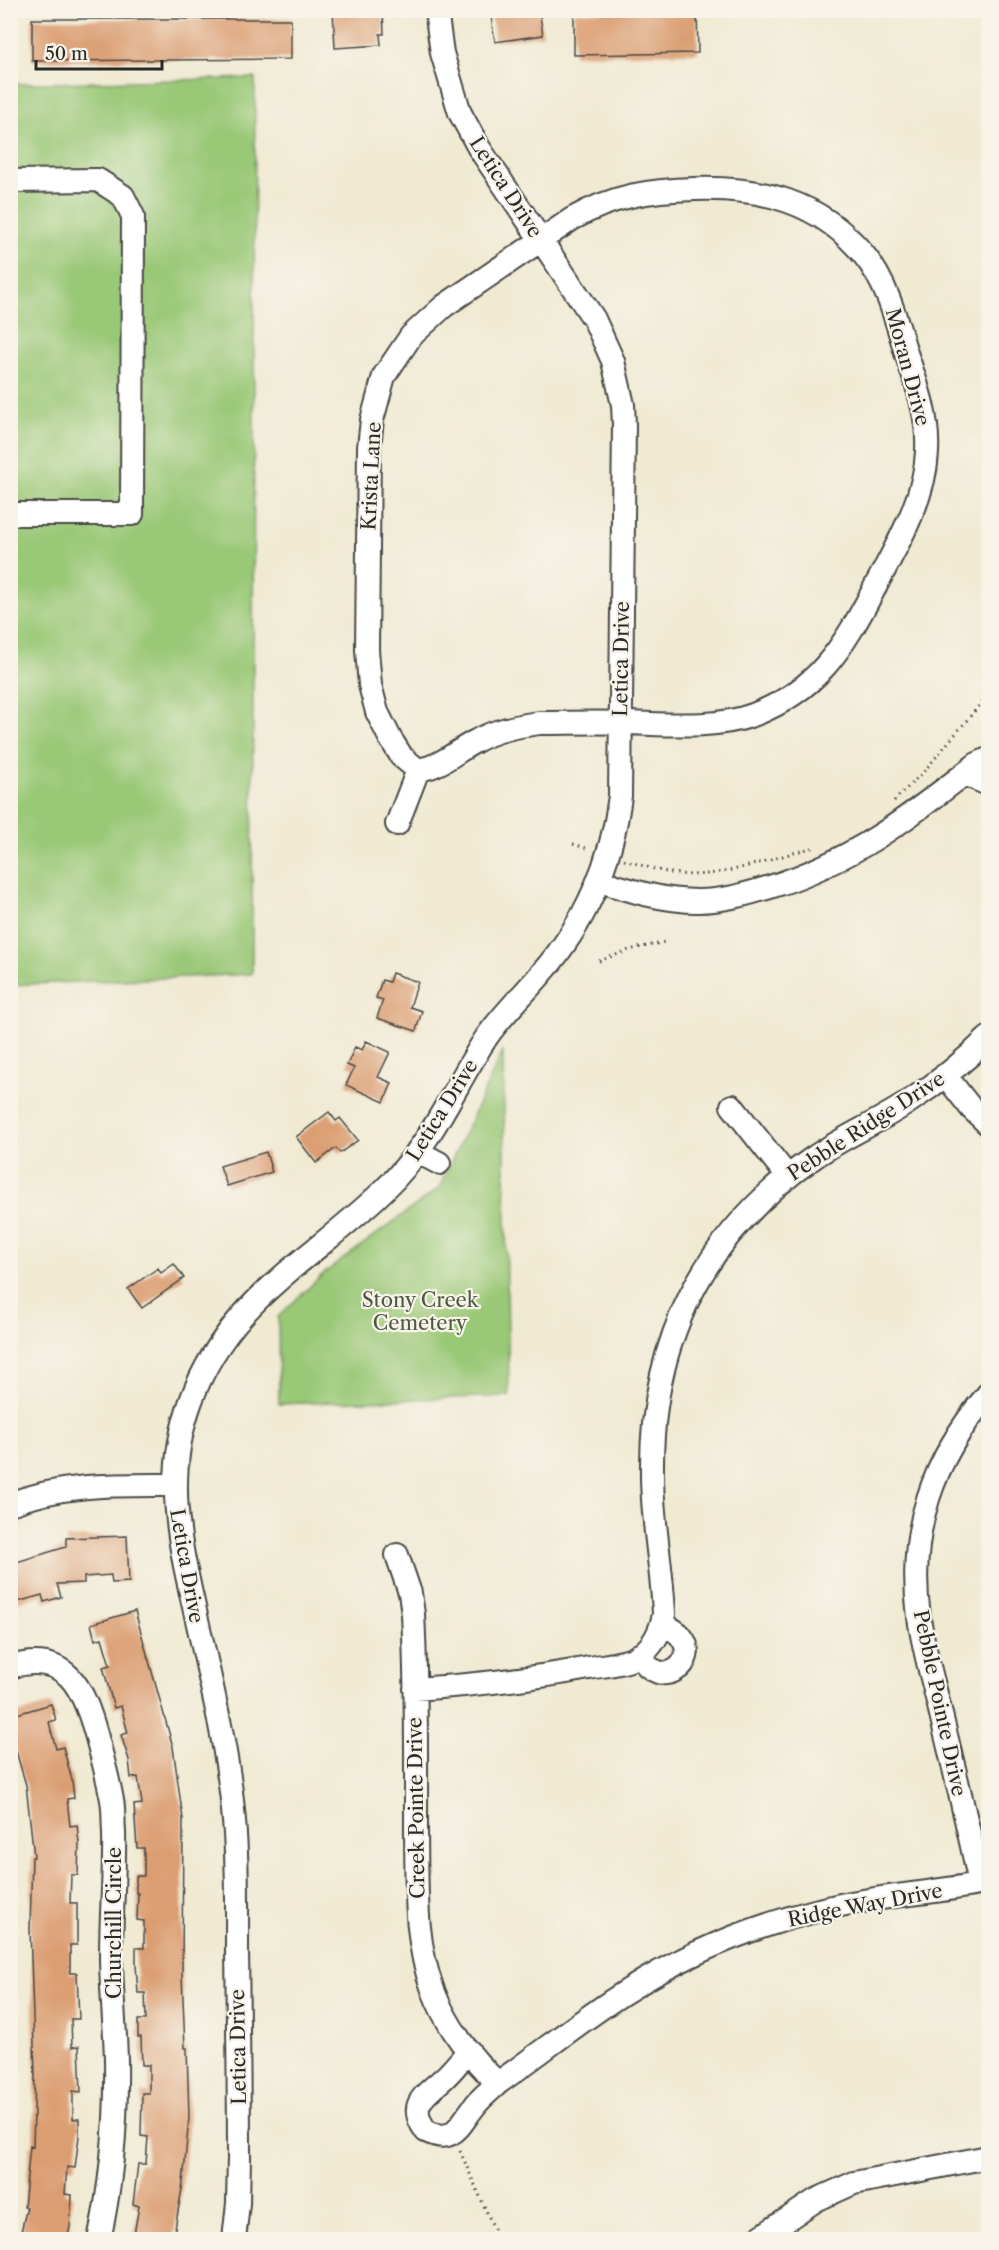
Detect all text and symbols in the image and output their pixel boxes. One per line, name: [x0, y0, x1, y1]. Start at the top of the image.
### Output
scale bar: [36, 33, 162, 71]
text: 50 m: [45, 43, 88, 65]
street label: Letica Drive: [464, 132, 548, 242]
street label: Moran Drive: [881, 306, 935, 428]
street label: Krista Lane: [356, 421, 386, 531]
street label: Letica Drive: [608, 601, 634, 717]
street label: Letica Drive: [401, 1055, 483, 1165]
street label: Pebble Ridge Drive: [783, 1066, 949, 1186]
park label: Stony Creek Cemetery: [362, 1288, 480, 1335]
street label: Letica Drive: [165, 1507, 209, 1625]
street label: Pebble Pointe Drive: [909, 1608, 971, 1798]
street label: Creek Pointe Drive: [402, 1717, 430, 1899]
street label: Churchill Circle: [102, 1847, 126, 1999]
street label: Ridge Way Drive: [786, 1878, 944, 1932]
street label: Letica Drive: [225, 1989, 251, 2105]

